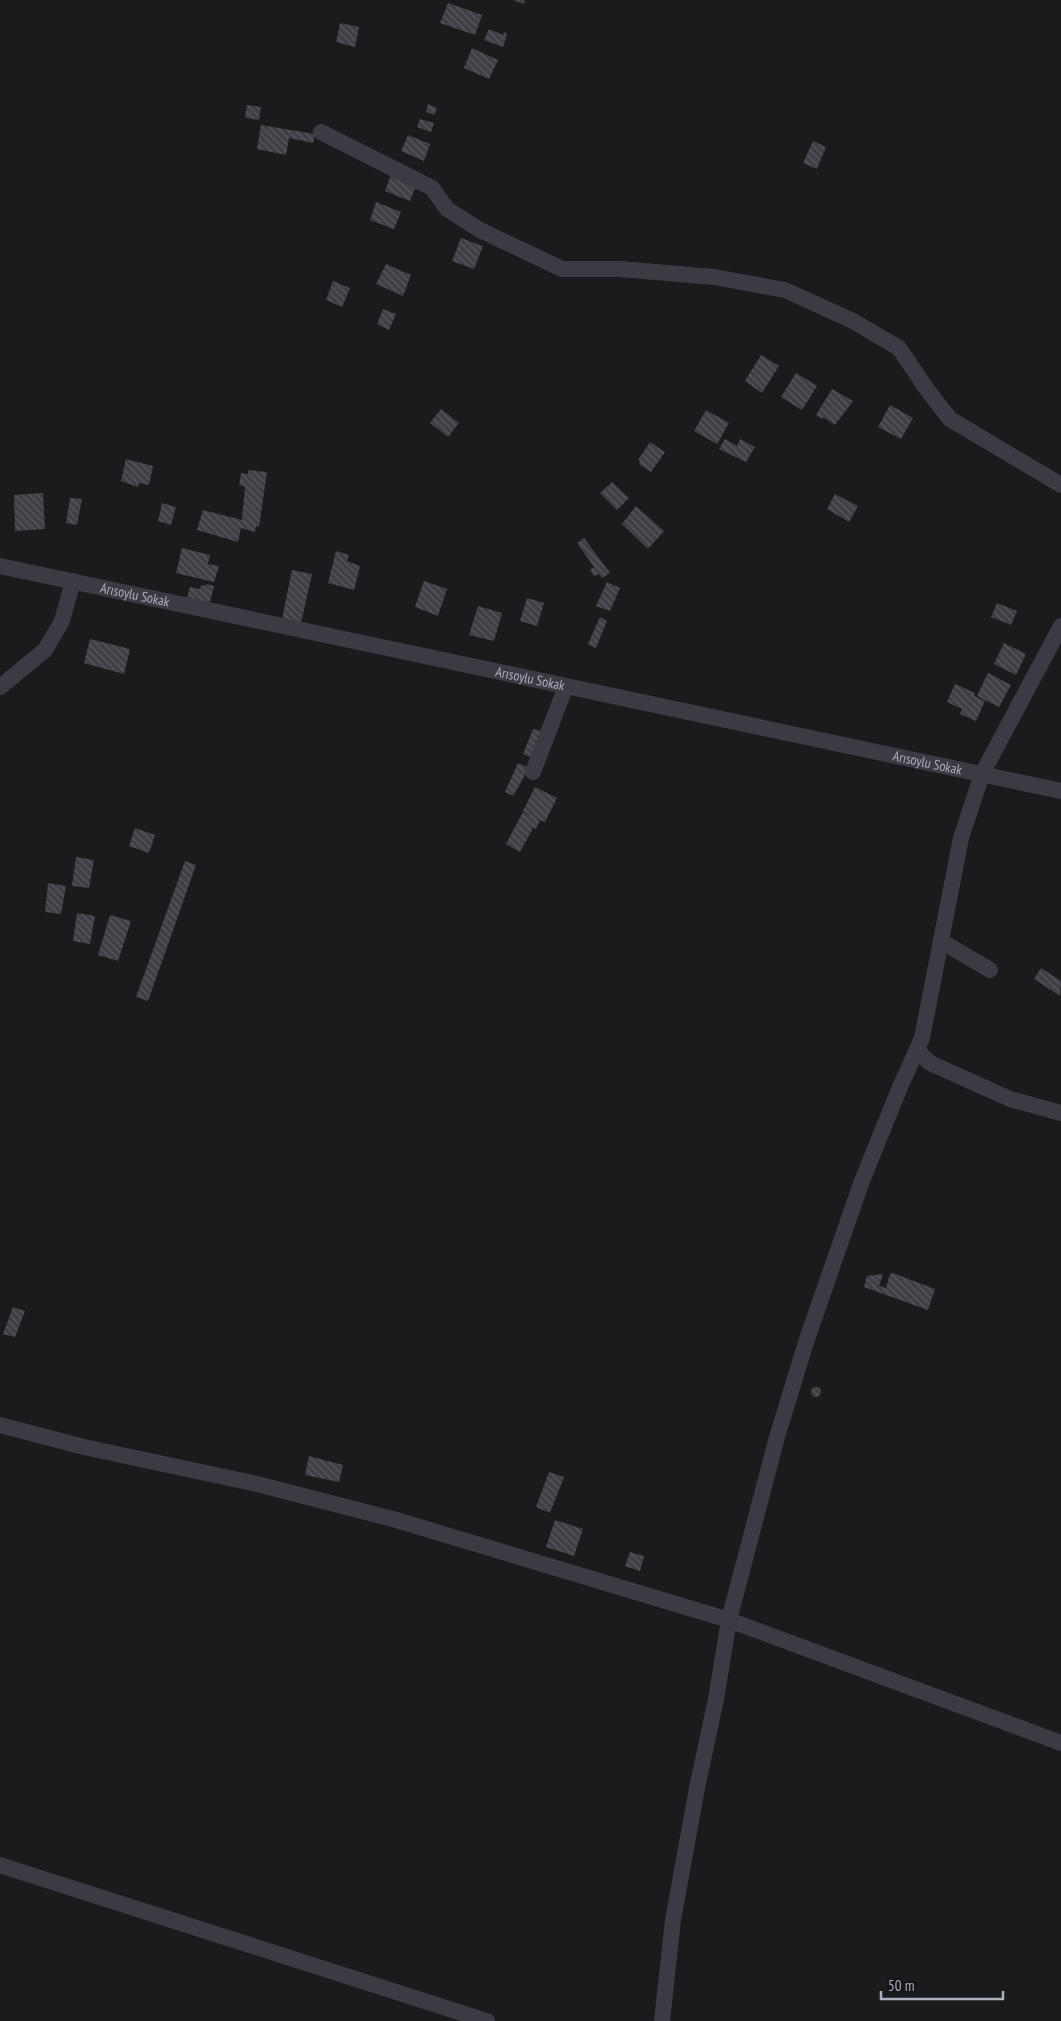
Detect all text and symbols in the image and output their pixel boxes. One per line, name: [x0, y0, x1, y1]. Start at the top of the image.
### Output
street label: Arısoylu Sokak: [99, 579, 172, 611]
street label: Arısoylu Sokak: [494, 662, 567, 695]
street label: Arısoylu Sokak: [891, 747, 964, 779]
scale bar: [881, 1968, 1004, 2000]
text: 50 m: [888, 1976, 914, 1995]

